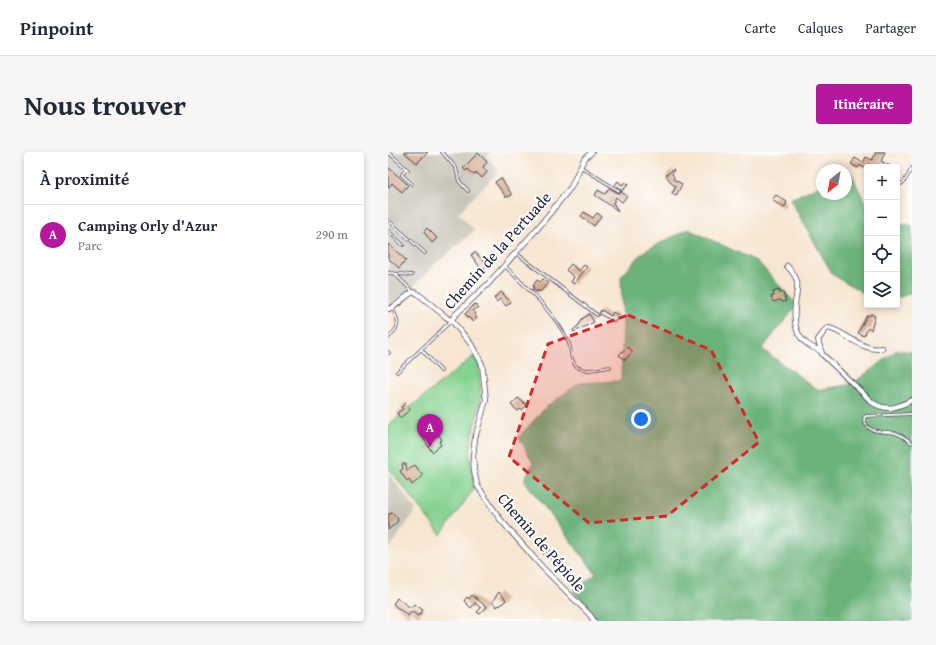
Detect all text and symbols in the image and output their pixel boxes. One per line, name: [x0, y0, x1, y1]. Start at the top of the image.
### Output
text: Pinpoint: [20, 14, 93, 42]
text: Carte: [744, 18, 776, 38]
text: Calques: [798, 18, 843, 38]
text: Partager: [865, 18, 916, 38]
text: Nous trouver: [24, 84, 186, 125]
button: Itinéraire: [816, 84, 912, 124]
north arrow: [816, 164, 852, 200]
map controls: [864, 164, 900, 308]
button: +: [864, 164, 900, 200]
text: À proximité: [40, 166, 129, 191]
street label: Chemin de la Pertuade: [438, 186, 556, 314]
button: −: [864, 200, 900, 236]
text: Camping Orly d'Azur: [78, 215, 217, 236]
text: A: [49, 225, 57, 244]
text: 290 m: [316, 225, 348, 244]
text: Parc: [78, 236, 102, 255]
button: locate: [864, 236, 900, 272]
button: layers: [864, 272, 900, 308]
your location: [631, 409, 651, 429]
pin: A: [417, 414, 443, 447]
street label: Chemin de Pépiole: [492, 487, 592, 597]

